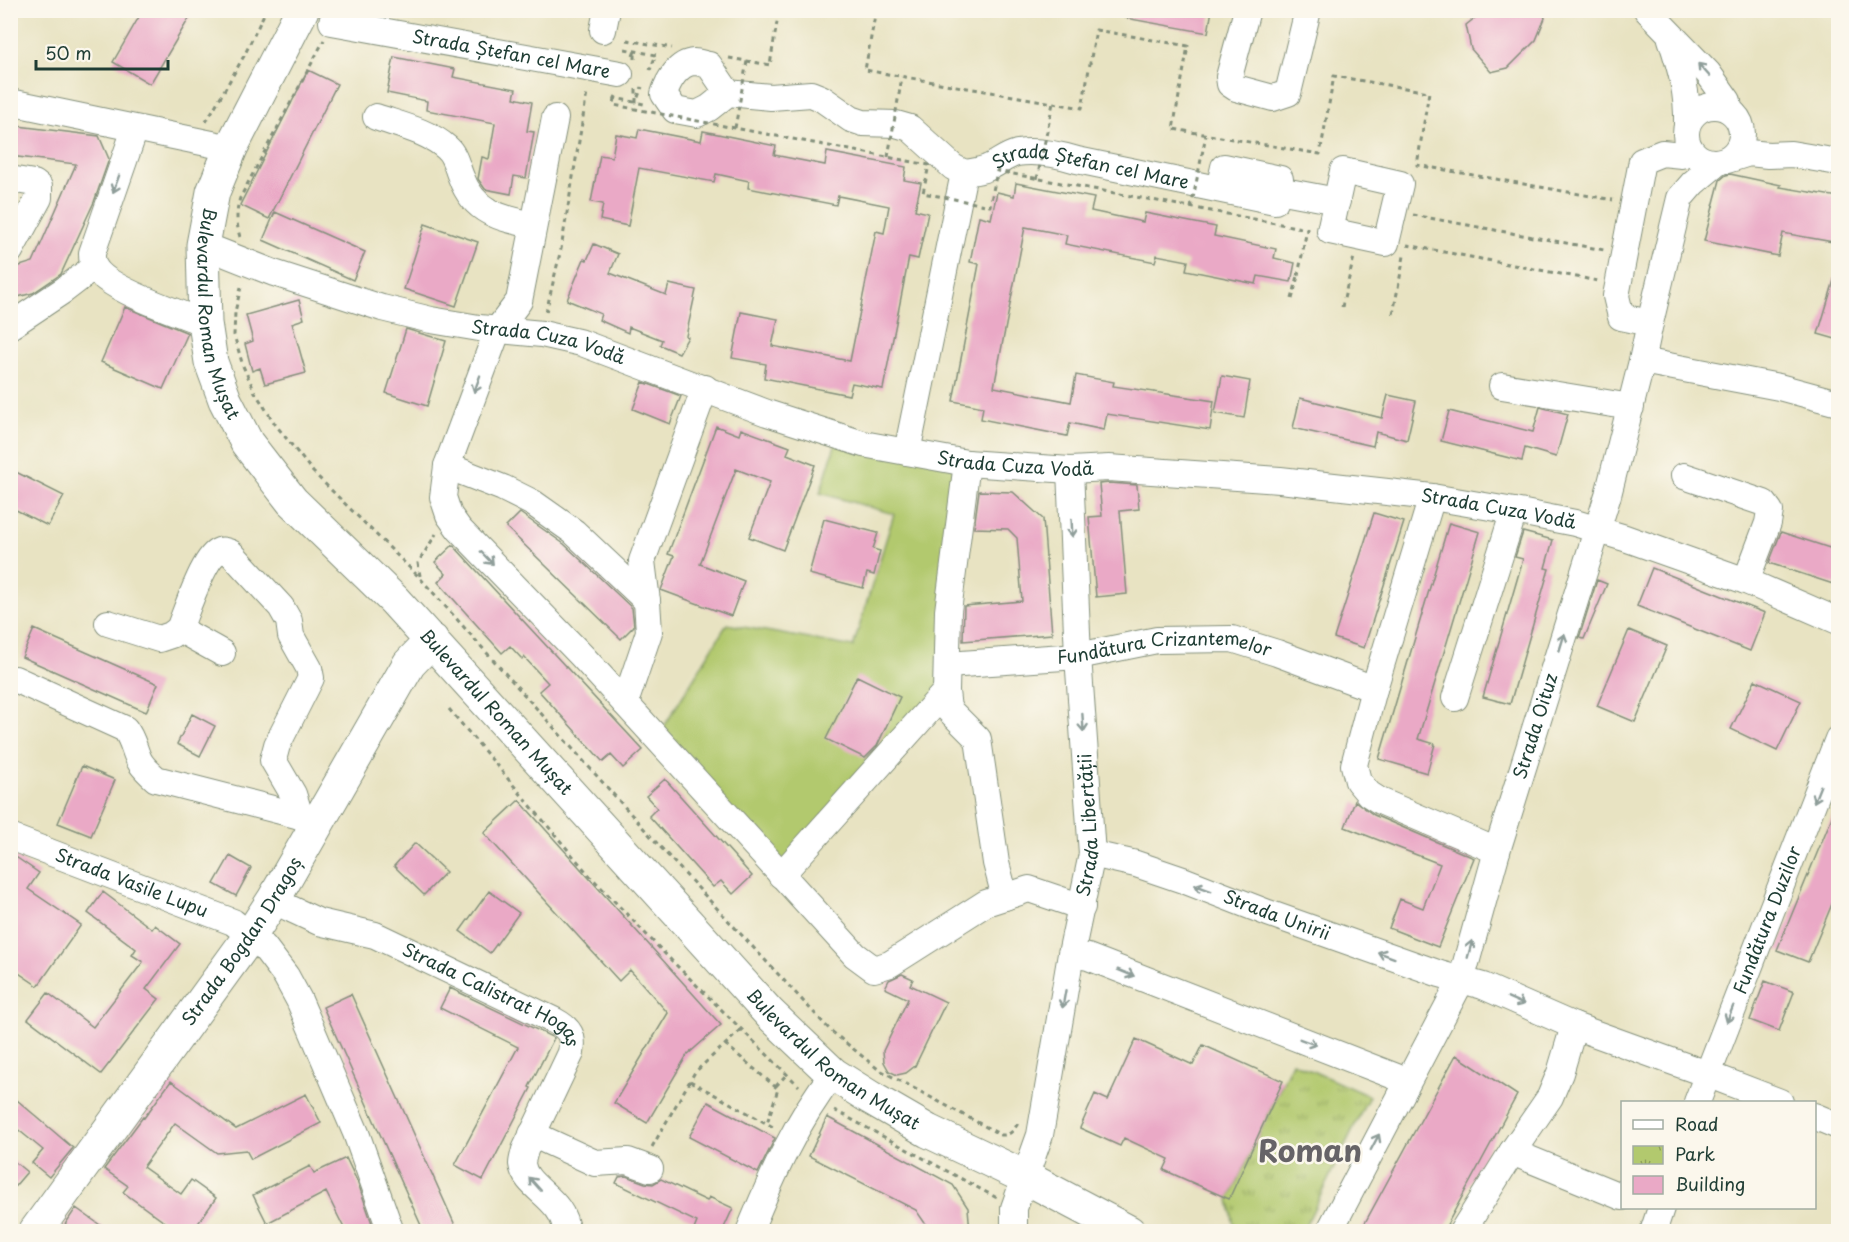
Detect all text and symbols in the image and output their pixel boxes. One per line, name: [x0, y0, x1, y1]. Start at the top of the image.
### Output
street label: Strada Ștefan cel Mare: [410, 22, 613, 84]
scale bar: [36, 33, 168, 71]
text: 50 m: [45, 39, 92, 66]
one-way arrow: [1697, 63, 1711, 78]
street label: Strada Ștefan cel Mare: [986, 137, 1192, 195]
one-way arrow: [109, 174, 120, 193]
street label: Bulevardul Roman Mușat: [191, 205, 248, 424]
street label: Strada Cuza Vodă: [470, 312, 630, 370]
one-way arrow: [471, 374, 482, 393]
street label: Strada Cuza Vodă: [935, 443, 1095, 482]
street label: Strada Cuza Vodă: [1420, 481, 1579, 535]
one-way arrow: [1067, 518, 1078, 538]
one-way arrow: [480, 550, 494, 565]
street label: Bulevardul Roman Mușat: [414, 622, 580, 801]
street label: Fundătura Crizantemelor: [1056, 624, 1276, 669]
one-way arrow: [1557, 633, 1568, 652]
street label: Strada Oituz: [1505, 669, 1564, 782]
one-way arrow: [1078, 712, 1089, 732]
street label: Strada Libertății: [1068, 753, 1105, 899]
one-way arrow: [1811, 784, 1822, 802]
street label: Strada Vasile Lupu: [52, 841, 212, 923]
street label: Fundătura Duzilor: [1725, 841, 1807, 998]
street label: Strada Bogdan Dragoș: [174, 851, 308, 1031]
one-way arrow: [1194, 882, 1213, 893]
street label: Strada Unirii: [1220, 882, 1334, 946]
street label: Strada Calistrat Hogaș: [398, 935, 587, 1047]
one-way arrow: [1465, 940, 1476, 959]
one-way arrow: [1377, 949, 1396, 960]
one-way arrow: [1117, 968, 1135, 979]
street label: Bulevardul Roman Mușat: [741, 982, 926, 1136]
one-way arrow: [1058, 988, 1069, 1008]
one-way arrow: [1506, 996, 1525, 1007]
one-way arrow: [1724, 1004, 1735, 1023]
one-way arrow: [1299, 1038, 1317, 1049]
legend: [1621, 1101, 1816, 1209]
text: Road: [1675, 1110, 1719, 1137]
district label: Roman: [1258, 1127, 1362, 1172]
one-way arrow: [1370, 1134, 1381, 1152]
text: Park: [1675, 1140, 1715, 1167]
text: Building: [1675, 1170, 1745, 1197]
one-way arrow: [528, 1177, 542, 1192]

